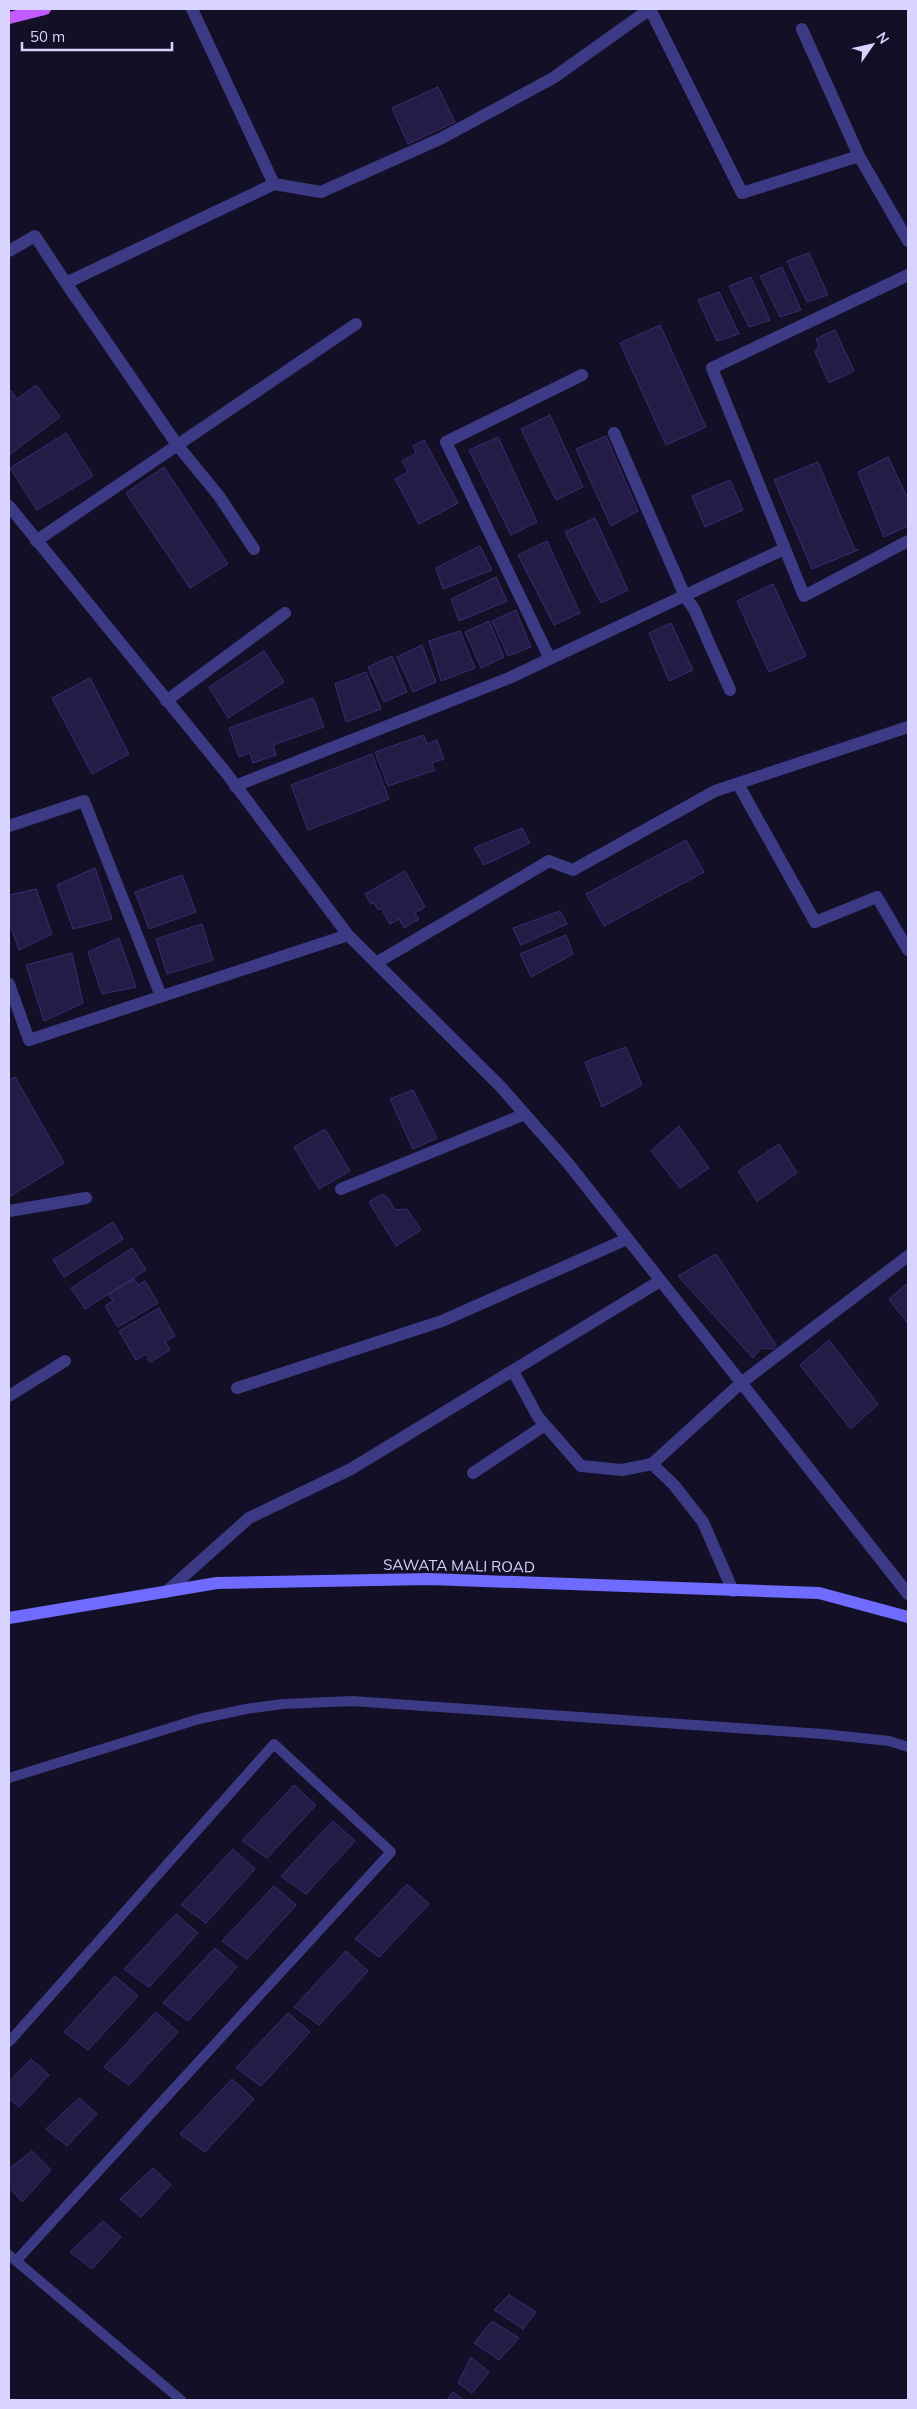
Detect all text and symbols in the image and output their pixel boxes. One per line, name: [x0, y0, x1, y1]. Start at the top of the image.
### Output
scale bar: [22, 20, 172, 52]
north arrow: [847, 20, 897, 70]
text: 50 m: [30, 27, 65, 46]
text: N: [872, 28, 893, 47]
street label: SAWATA MALI ROAD: [383, 1555, 535, 1576]

